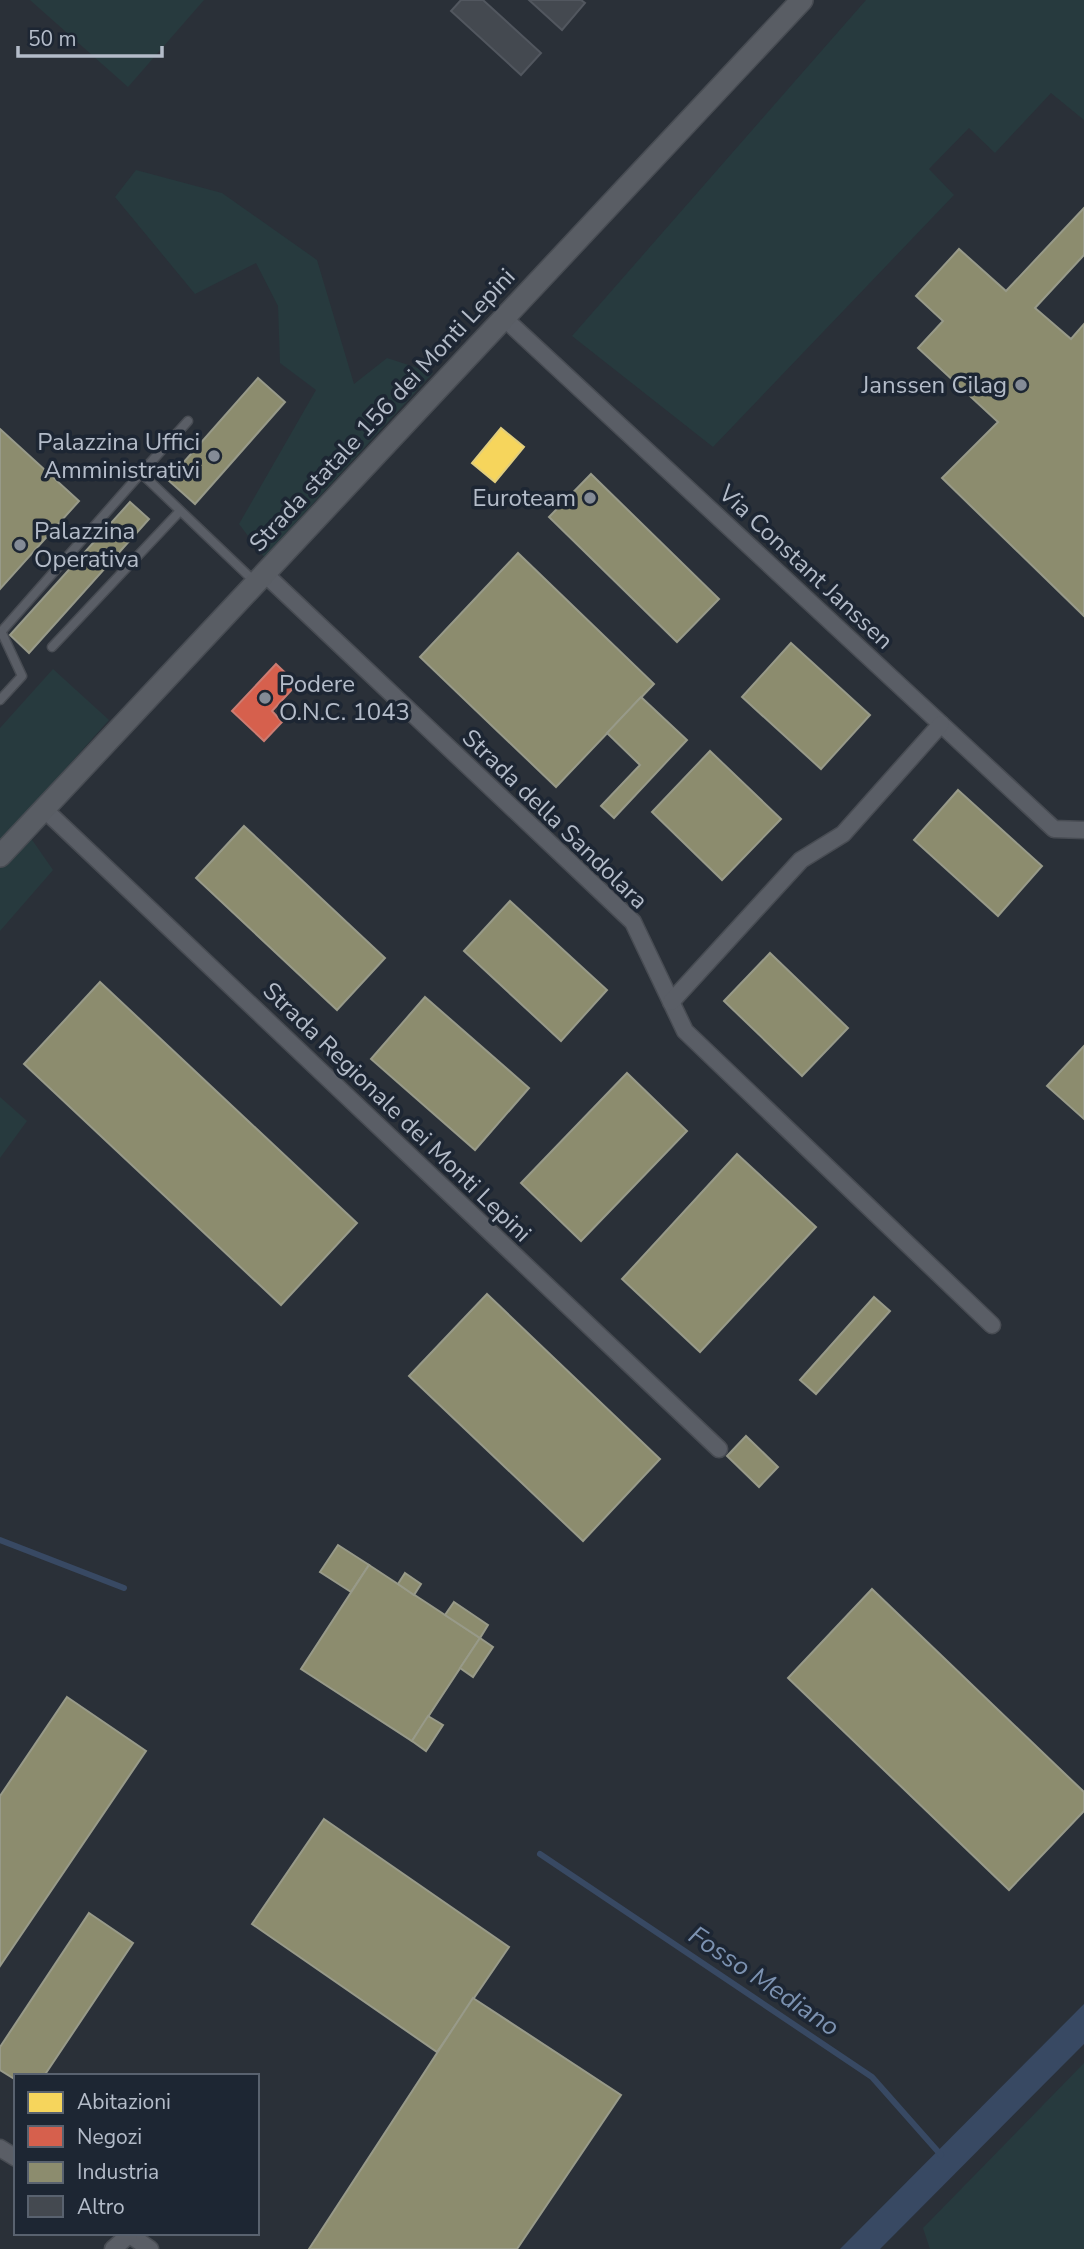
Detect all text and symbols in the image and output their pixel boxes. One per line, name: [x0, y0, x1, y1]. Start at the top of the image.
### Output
scale bar: [18, 14, 161, 58]
text: 50 m: [28, 25, 77, 53]
street label: Strada statale 156 dei Monti Lepini: [242, 261, 522, 559]
place label: Janssen Cilag: [861, 369, 1007, 401]
marker: Janssen Cilag: [1013, 377, 1029, 393]
place label: Palazzina Uffici Amministrativi: [37, 426, 200, 486]
marker: Palazzina Uffici Amministrativi: [206, 448, 222, 464]
street label: Via Constant Janssen: [711, 477, 900, 656]
place label: Euroteam: [473, 482, 576, 514]
marker: Euroteam: [582, 490, 598, 506]
place label: Palazzina Operativa: [34, 515, 139, 575]
marker: Palazzina Operativa: [12, 537, 28, 553]
place label: Podere O.N.C. 1043: [279, 668, 410, 728]
marker: Podere O.N.C. 1043: [257, 690, 273, 706]
street label: Strada della Sandolara: [455, 722, 655, 916]
street label: Strada Regionale dei Monti Lepini: [256, 975, 538, 1249]
water label: Fosso Mediano: [682, 1918, 846, 2044]
legend: [14, 2074, 259, 2235]
text: Abitazioni: [77, 2088, 171, 2116]
text: Negozi: [77, 2123, 142, 2151]
text: Industria: [77, 2158, 159, 2186]
text: Altro: [77, 2193, 125, 2221]

